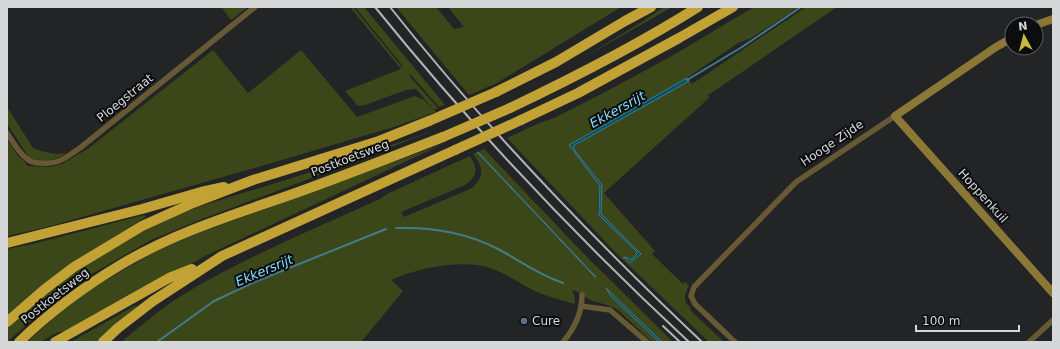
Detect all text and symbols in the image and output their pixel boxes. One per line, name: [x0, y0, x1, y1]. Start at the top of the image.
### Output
north arrow: [1004, 16, 1044, 56]
text: N: [1017, 20, 1028, 34]
street label: Ploegstraat: [94, 71, 156, 125]
water label: Ekkersrijt: [587, 88, 648, 131]
street label: Hooge Zijde: [798, 117, 866, 169]
street label: Postkoetsweg: [309, 137, 391, 179]
street label: Hoppenkuil: [955, 166, 1011, 226]
water label: Ekkersrijt: [233, 251, 296, 289]
street label: Postkoetsweg: [18, 265, 92, 327]
scale bar: [916, 307, 1019, 333]
place label: Cure: [532, 314, 560, 328]
text: 100 m: [922, 314, 960, 328]
marker: Cure: [519, 316, 529, 326]

